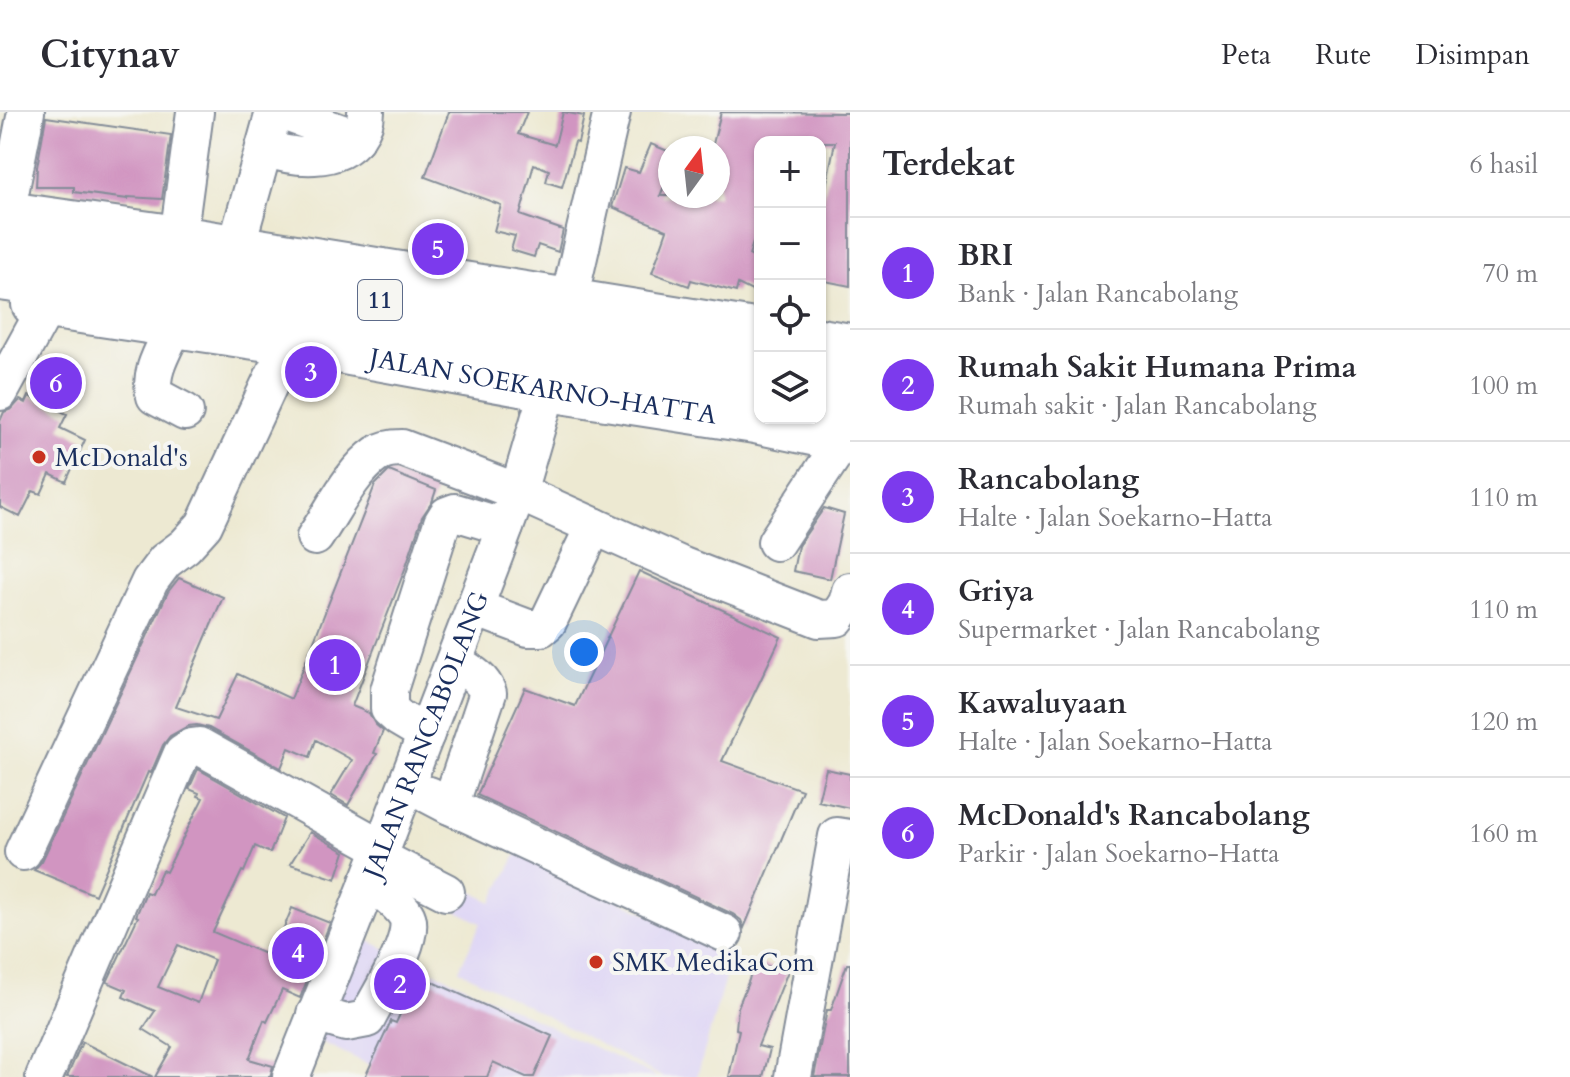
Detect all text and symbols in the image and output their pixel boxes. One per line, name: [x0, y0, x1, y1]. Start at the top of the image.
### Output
text: Citynav: [40, 29, 180, 81]
text: Peta: [1221, 36, 1271, 74]
text: Rute: [1315, 36, 1372, 74]
text: Disimpan: [1416, 36, 1530, 74]
north arrow: [658, 136, 730, 208]
map controls: [754, 136, 826, 424]
button: +: [754, 136, 826, 208]
text: Terdekat: [882, 141, 1015, 187]
text: 6 hasil: [1470, 147, 1538, 182]
button: −: [754, 208, 826, 280]
pin: 5: [412, 219, 464, 279]
text: BRI: [958, 235, 1013, 276]
text: 1: [901, 256, 915, 291]
text: 70 m: [1482, 256, 1538, 291]
text: Bank · Jalan Rancabolang: [958, 276, 1238, 311]
road number: 11: [358, 280, 402, 320]
button: locate: [754, 280, 826, 352]
street label: JALAN SOEKARNO-HATTA: [363, 339, 720, 433]
pin: 3: [285, 342, 337, 402]
text: Rumah Sakit Humana Prima: [958, 347, 1357, 388]
button: layers: [754, 352, 826, 424]
pin: 6: [30, 353, 82, 413]
text: 2: [901, 368, 915, 403]
text: 100 m: [1469, 368, 1538, 403]
text: Rumah sakit · Jalan Rancabolang: [958, 388, 1317, 423]
place label: McDonald's: [55, 440, 188, 475]
marker: McDonald's: [30, 448, 48, 466]
text: Rancabolang: [958, 459, 1139, 500]
text: 3: [901, 480, 915, 515]
text: 110 m: [1469, 480, 1538, 515]
text: Halte · Jalan Soekarno-Hatta: [958, 500, 1272, 535]
text: Griya: [958, 571, 1034, 612]
street label: JALAN RANCABOLANG: [353, 586, 497, 887]
text: 4: [901, 592, 915, 627]
text: 110 m: [1469, 592, 1538, 627]
text: Supermarket · Jalan Rancabolang: [958, 612, 1320, 647]
your location: [564, 632, 604, 672]
pin: 1: [309, 635, 361, 695]
text: Kawaluyaan: [958, 683, 1127, 724]
text: 5: [901, 704, 915, 739]
text: 120 m: [1469, 704, 1538, 739]
text: Halte · Jalan Soekarno-Hatta: [958, 724, 1272, 759]
text: McDonald's Rancabolang: [958, 795, 1310, 836]
text: 6: [901, 816, 915, 851]
text: 160 m: [1469, 816, 1538, 851]
text: Parkir · Jalan Soekarno-Hatta: [958, 836, 1280, 871]
pin: 4: [272, 923, 324, 983]
place label: SMK MedikaCom: [612, 945, 814, 980]
marker: SMK MedikaCom: [587, 953, 605, 971]
pin: 2: [374, 954, 426, 1014]

